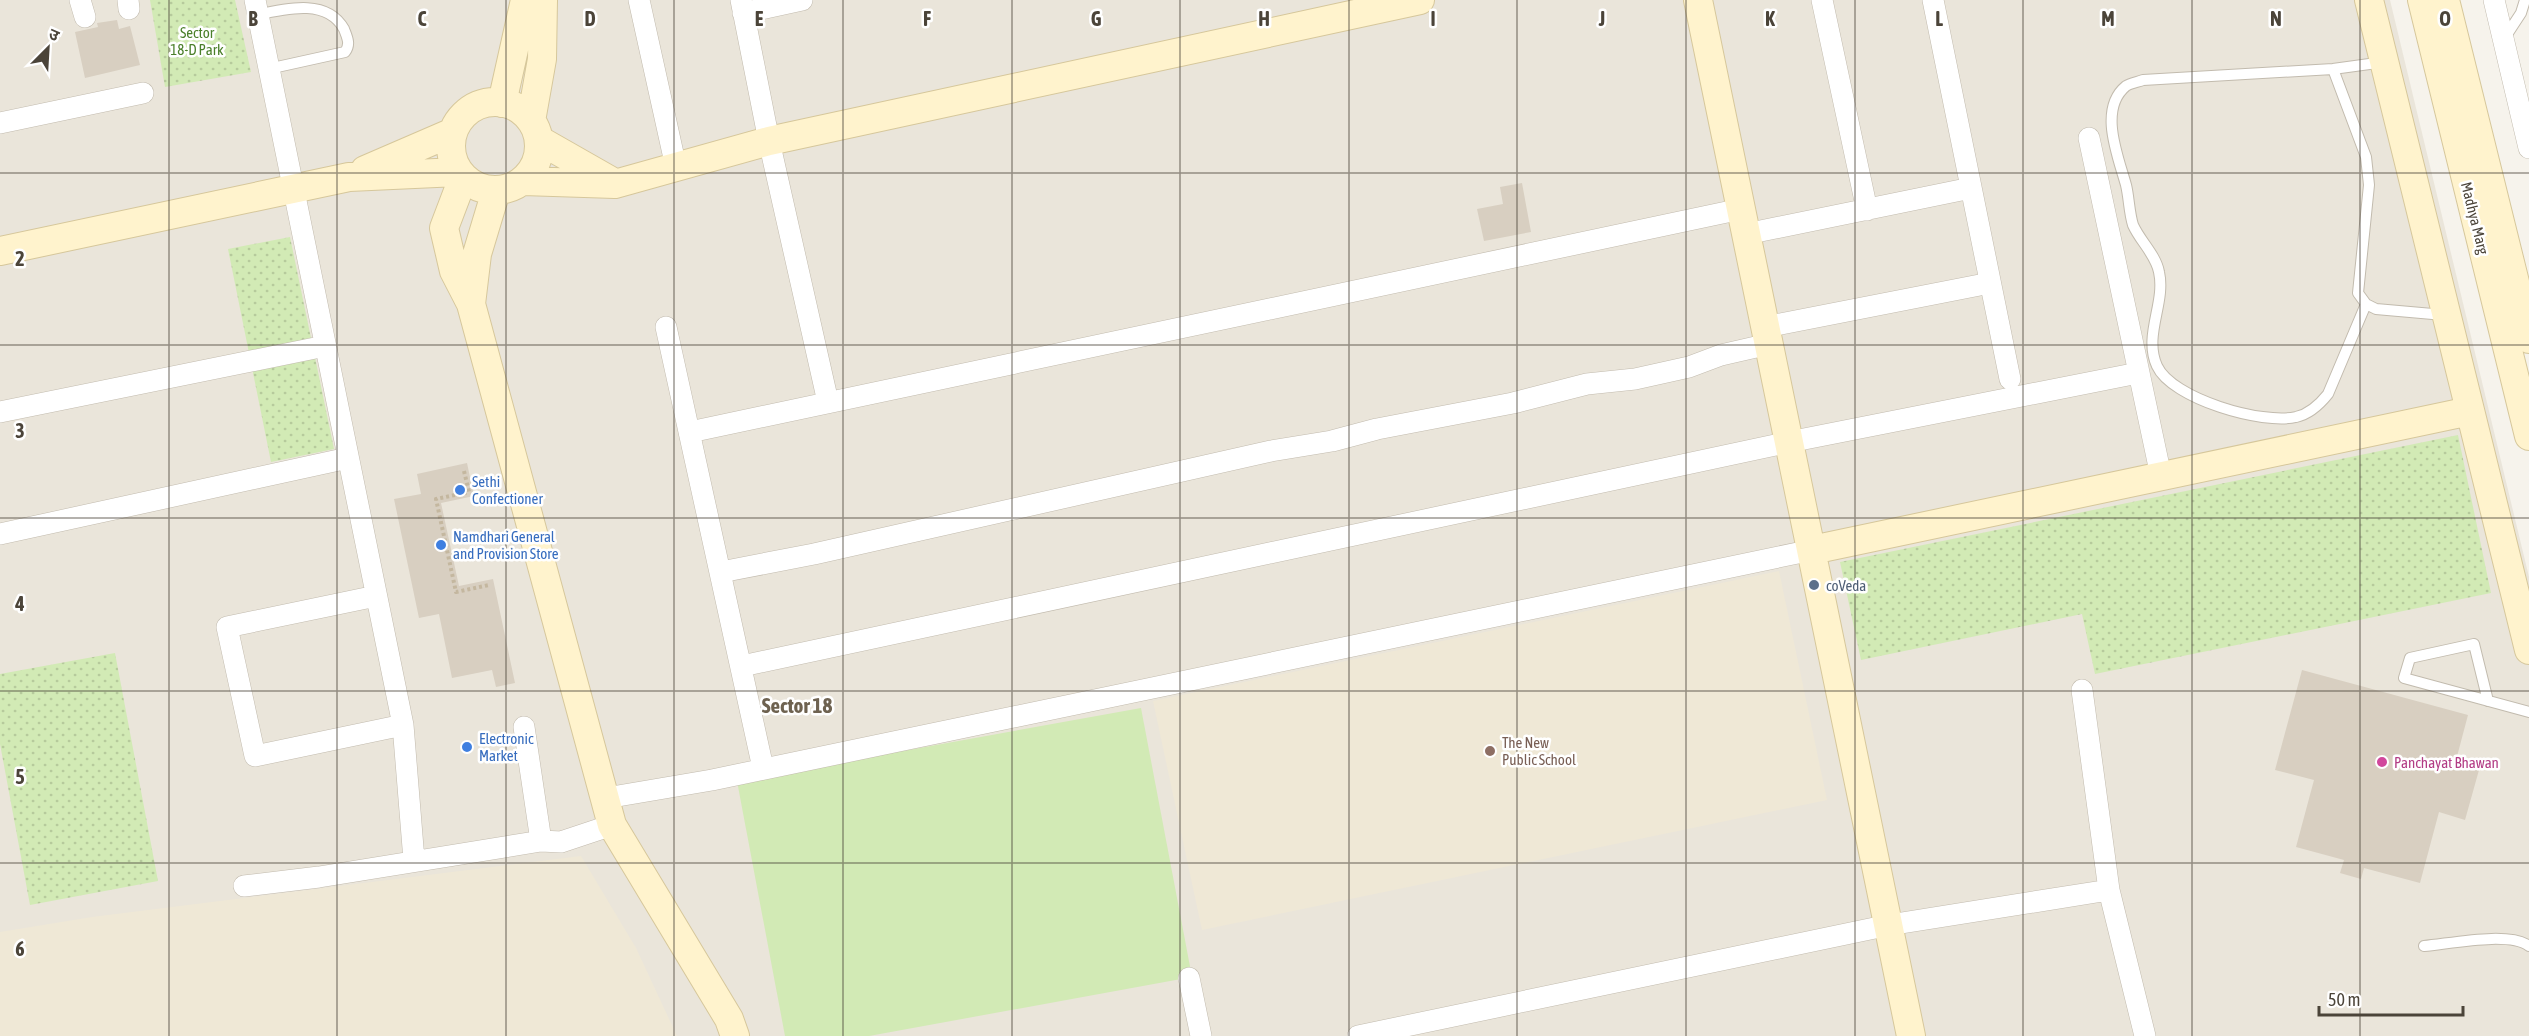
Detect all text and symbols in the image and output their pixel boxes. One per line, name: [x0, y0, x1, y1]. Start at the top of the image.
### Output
text: B: [248, 7, 258, 30]
text: C: [418, 7, 427, 30]
text: D: [584, 7, 596, 30]
text: E: [755, 7, 764, 30]
text: F: [923, 7, 931, 30]
text: G: [1091, 7, 1102, 30]
text: H: [1258, 7, 1270, 30]
text: I: [1430, 7, 1436, 30]
text: J: [1598, 7, 1605, 30]
text: K: [1765, 7, 1775, 30]
text: L: [1935, 7, 1943, 30]
text: M: [2101, 7, 2115, 30]
text: N: [2270, 7, 2282, 30]
text: O: [2439, 7, 2451, 30]
north arrow: [18, 18, 78, 78]
text: उ: [46, 24, 63, 45]
park label: Sector 18-D Park: [170, 24, 224, 58]
street label: Madhya Marg: [2458, 180, 2492, 256]
text: 2: [15, 247, 25, 270]
text: 3: [15, 419, 25, 442]
place label: Sethi Confectioner: [472, 473, 543, 507]
marker: Sethi Confectioner: [453, 483, 467, 497]
place label: Namdhari General and Provision Store: [453, 528, 559, 562]
marker: Namdhari General and Provision Store: [434, 538, 448, 552]
place label: coVeda: [1826, 577, 1866, 594]
marker: coVeda: [1807, 578, 1821, 592]
text: 4: [14, 592, 25, 615]
district label: Sector 18: [762, 693, 832, 717]
place label: Electronic Market: [479, 730, 534, 764]
place label: The New Public School: [1502, 734, 1576, 768]
marker: Electronic Market: [460, 740, 474, 754]
marker: The New Public School: [1483, 744, 1497, 758]
place label: Panchayat Bhawan: [2394, 754, 2499, 771]
marker: Panchayat Bhawan: [2375, 755, 2389, 769]
text: 5: [15, 765, 25, 788]
text: 6: [15, 937, 25, 960]
scale bar: [2319, 979, 2463, 1017]
text: 50 m: [2328, 989, 2360, 1010]

